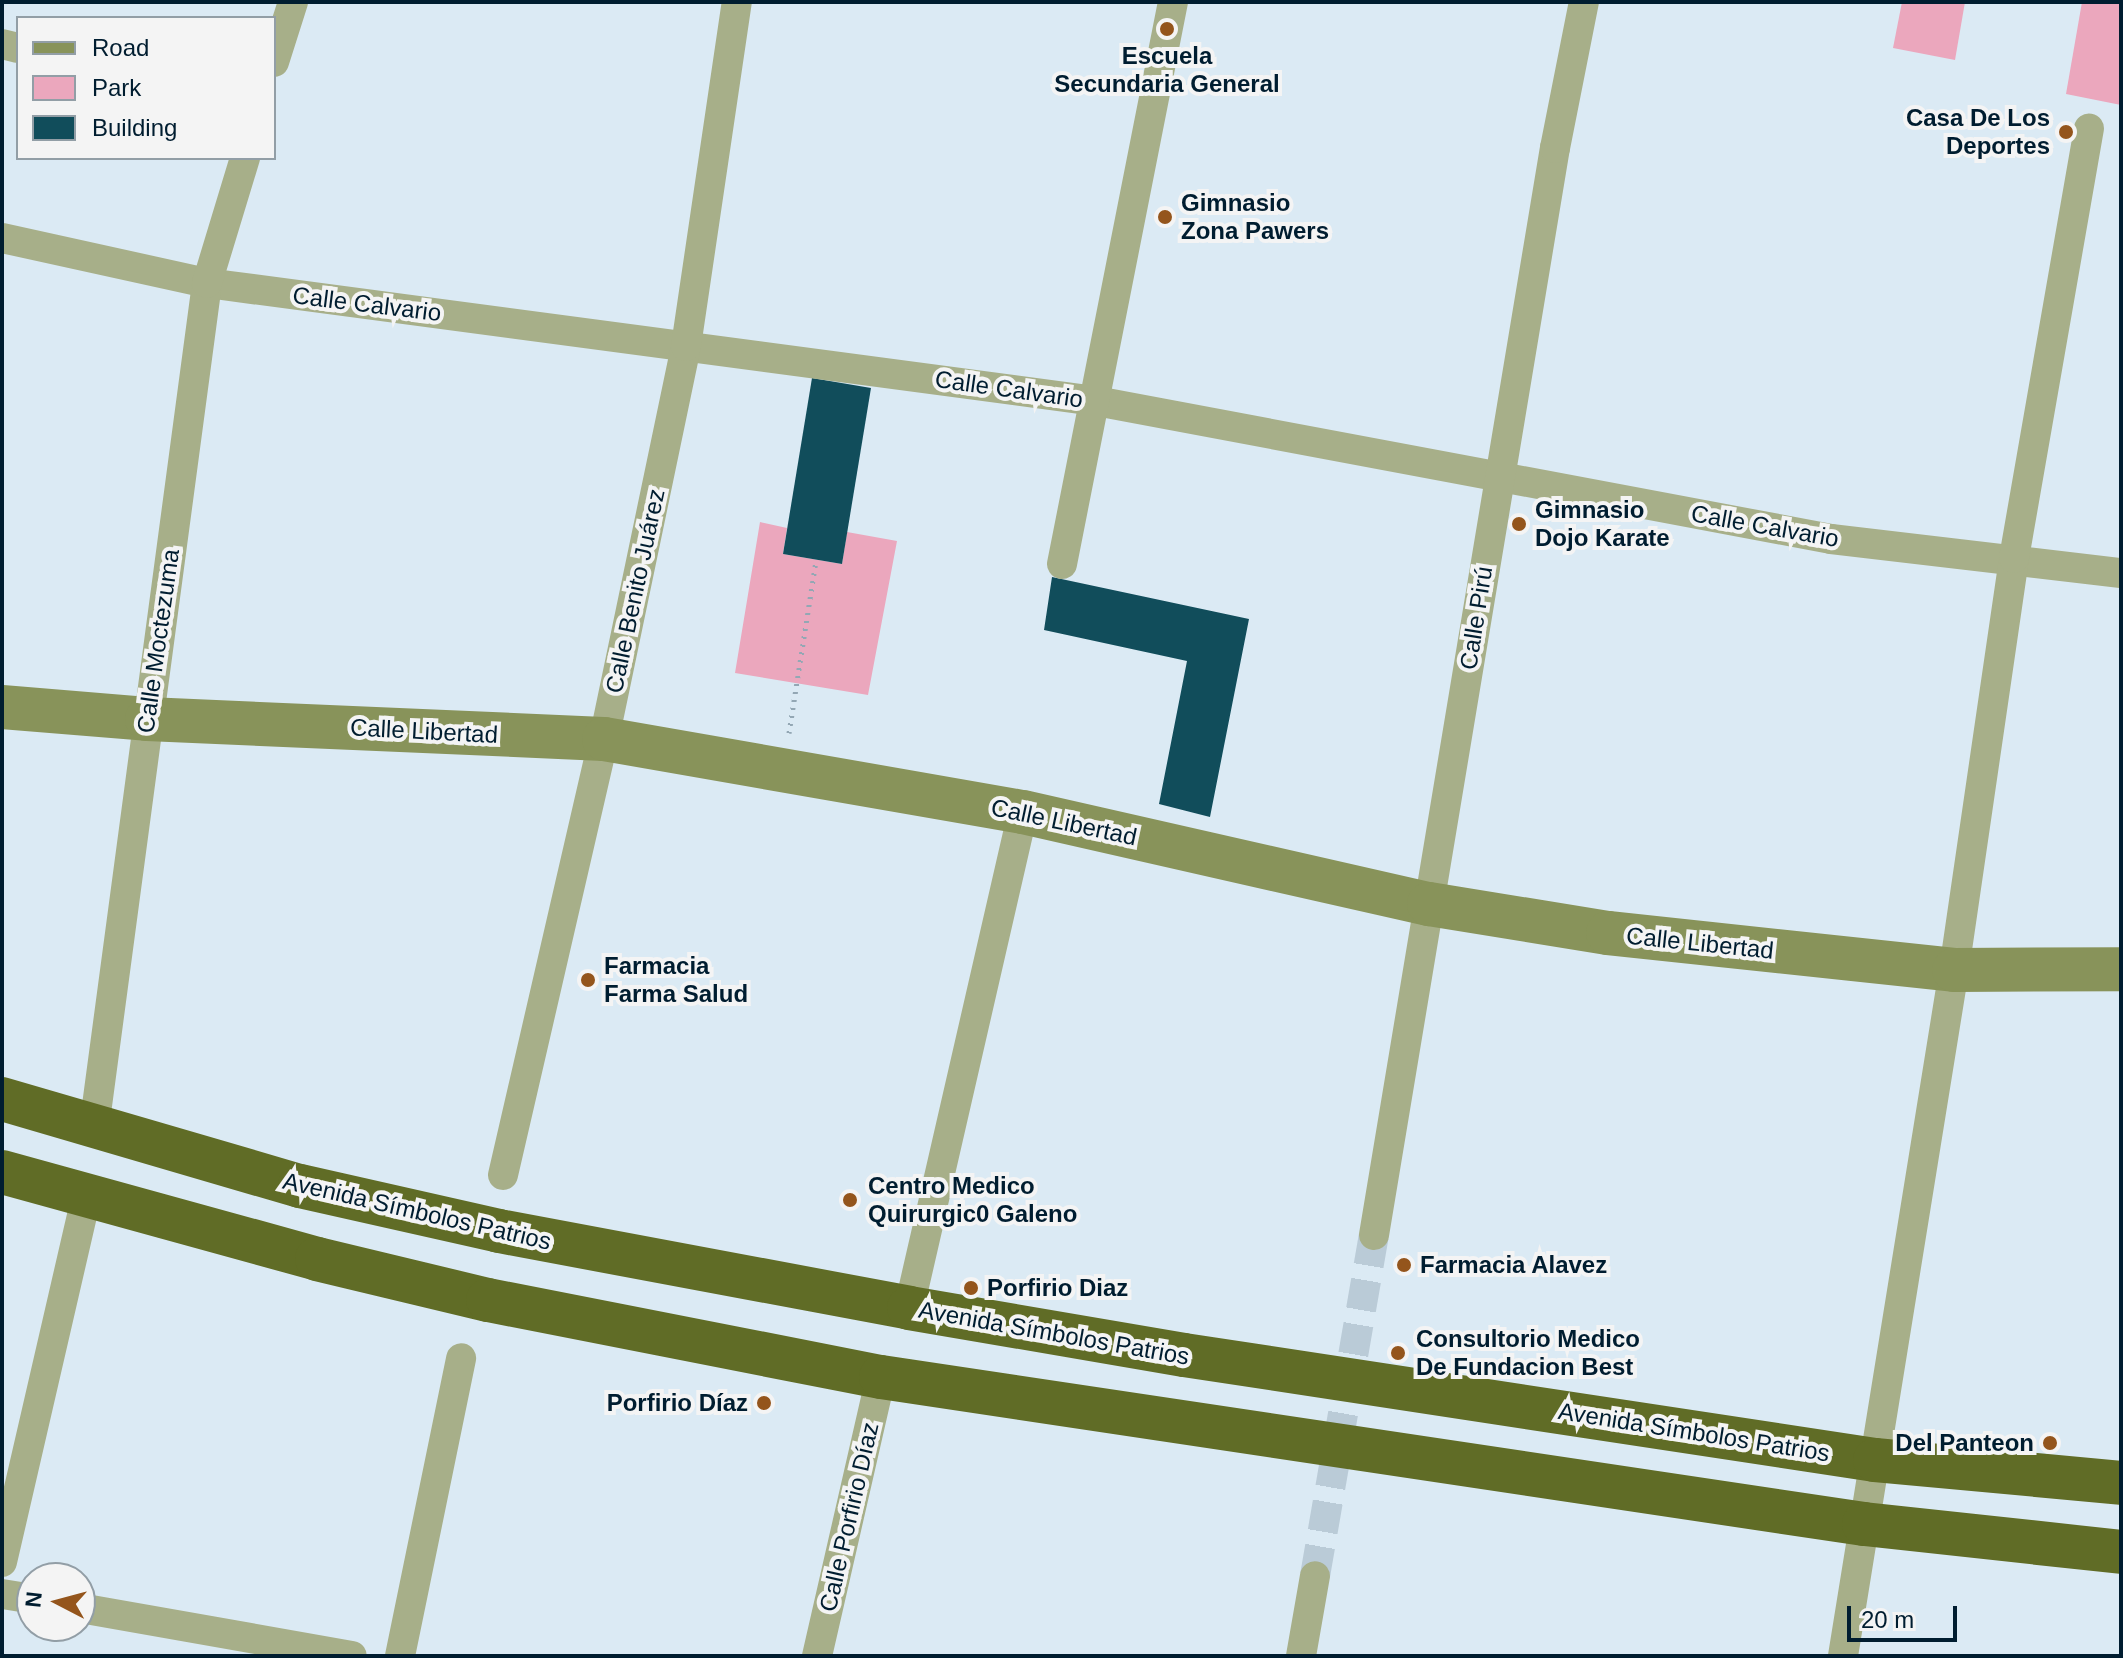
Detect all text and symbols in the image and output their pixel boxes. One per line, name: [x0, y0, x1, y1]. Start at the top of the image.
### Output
legend: [16, 16, 276, 160]
marker: Escuela Secundaria General: [1158, 20, 1176, 38]
text: Road: [92, 34, 149, 61]
place label: Escuela Secundaria General: [1054, 42, 1280, 98]
text: Park: [92, 74, 141, 101]
place label: Casa De Los Deportes: [1906, 104, 2050, 160]
text: Building: [92, 114, 177, 141]
marker: Casa De Los Deportes: [2057, 123, 2075, 141]
place label: Gimnasio Zona Pawers: [1181, 189, 1329, 245]
marker: Gimnasio Zona Pawers: [1156, 208, 1174, 226]
street label: Calle Calvario: [291, 281, 443, 327]
street label: Calle Calvario: [933, 364, 1085, 414]
street label: Calle Benito Juárez: [599, 486, 671, 696]
place label: Gimnasio Dojo Karate: [1535, 496, 1670, 552]
street label: Calle Calvario: [1689, 499, 1841, 553]
marker: Gimnasio Dojo Karate: [1510, 515, 1528, 533]
street label: Calle Moctezuma: [131, 547, 185, 735]
street label: Calle Pirú: [1454, 564, 1498, 672]
street label: Calle Libertad: [349, 713, 499, 749]
street label: Calle Libertad: [989, 793, 1139, 851]
street label: Calle Libertad: [1625, 921, 1775, 965]
place label: Farmacia Farma Salud: [604, 952, 748, 1008]
marker: Farmacia Farma Salud: [579, 971, 597, 989]
street label: Avenida Símbolos Patrios: [280, 1166, 554, 1256]
place label: Centro Medico Quirurgic0 Galeno: [868, 1172, 1077, 1228]
marker: Centro Medico Quirurgic0 Galeno: [839, 1189, 861, 1211]
place label: Farmacia Alavez: [1420, 1251, 1608, 1279]
marker: Farmacia Alavez: [1395, 1256, 1413, 1274]
place label: Porfirio Diaz: [987, 1274, 1128, 1302]
marker: Porfirio Diaz: [962, 1279, 980, 1297]
street label: Avenida Símbolos Patrios: [916, 1295, 1192, 1371]
place label: Consultorio Medico De Fundacion Best: [1416, 1325, 1640, 1381]
marker: Consultorio Medico De Fundacion Best: [1387, 1342, 1409, 1364]
place label: Porfirio Díaz: [607, 1389, 748, 1417]
marker: Porfirio Díaz: [755, 1394, 773, 1412]
street label: Avenida Símbolos Patrios: [1556, 1396, 1832, 1468]
street label: Calle Porfirio Díaz: [813, 1420, 885, 1614]
place label: Del Panteon: [1895, 1429, 2034, 1457]
marker: Del Panteon: [2041, 1434, 2059, 1452]
north arrow: [16, 1562, 96, 1642]
text: N: [20, 1590, 47, 1609]
scale bar: [1851, 1590, 1961, 1640]
text: 20 m: [1861, 1606, 1914, 1633]

